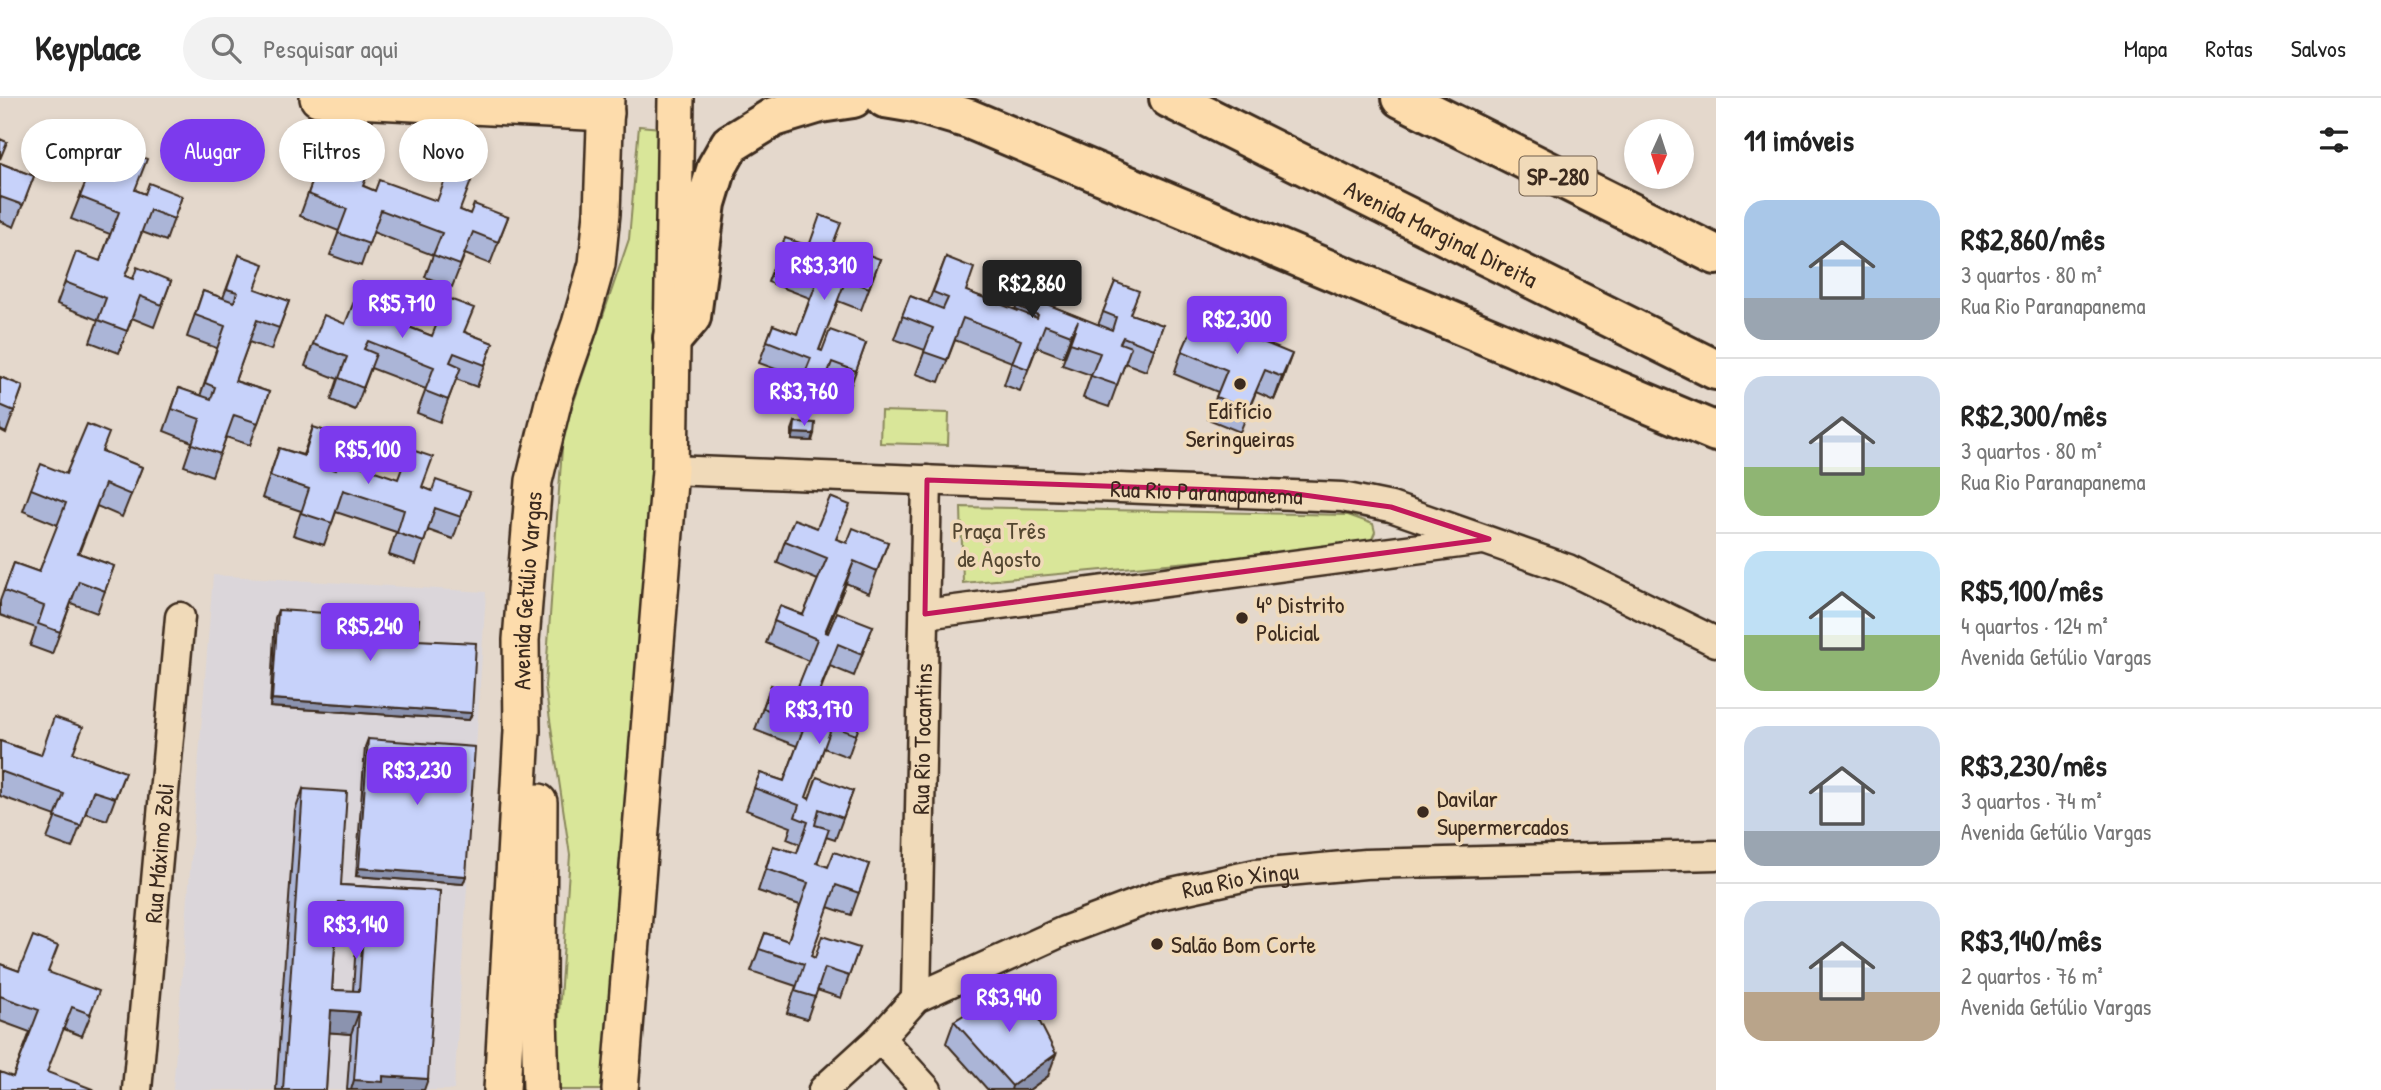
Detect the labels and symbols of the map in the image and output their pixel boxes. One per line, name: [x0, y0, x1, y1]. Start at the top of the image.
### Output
north arrow: [1624, 119, 1694, 189]
road number: SP-280: [1520, 156, 1596, 195]
street label: Avenida Marginal Direita: [1339, 172, 1543, 295]
pin: R$3,310: [759, 242, 889, 302]
pin: R$2,860: [967, 260, 1097, 320]
pin: R$5,710: [337, 280, 467, 340]
pin: R$2,300: [1172, 296, 1302, 356]
pin: R$3,760: [739, 368, 869, 428]
marker: Edifício Seringueiras: [1232, 376, 1248, 392]
place label: Edifício Seringueiras: [1185, 394, 1295, 454]
pin: R$5,100: [303, 426, 433, 486]
street label: Rua Rio Paranapanema: [1110, 472, 1304, 511]
street label: Avenida Getúlio Vargas: [505, 490, 549, 690]
park label: Praça Três de Agosto: [952, 514, 1046, 574]
place label: 4º Distrito Policial: [1256, 588, 1345, 648]
pin: R$5,240: [305, 603, 435, 663]
marker: 4º Distrito Policial: [1234, 610, 1250, 626]
street label: Rua Rio Tocantins: [904, 663, 939, 815]
pin: R$3,170: [754, 686, 884, 746]
pin: R$3,230: [352, 748, 482, 807]
street label: Rua Máximo Zoli: [136, 782, 181, 924]
place label: Davilar Supermercados: [1437, 782, 1569, 842]
marker: Davilar Supermercados: [1415, 804, 1431, 820]
street label: Rua Rio Xingu: [1179, 854, 1300, 906]
pin: R$3,140: [291, 902, 421, 961]
place label: Salão Bom Corte: [1171, 928, 1316, 960]
marker: Salão Bom Corte: [1149, 936, 1165, 952]
pin: R$3,940: [944, 974, 1074, 1034]

